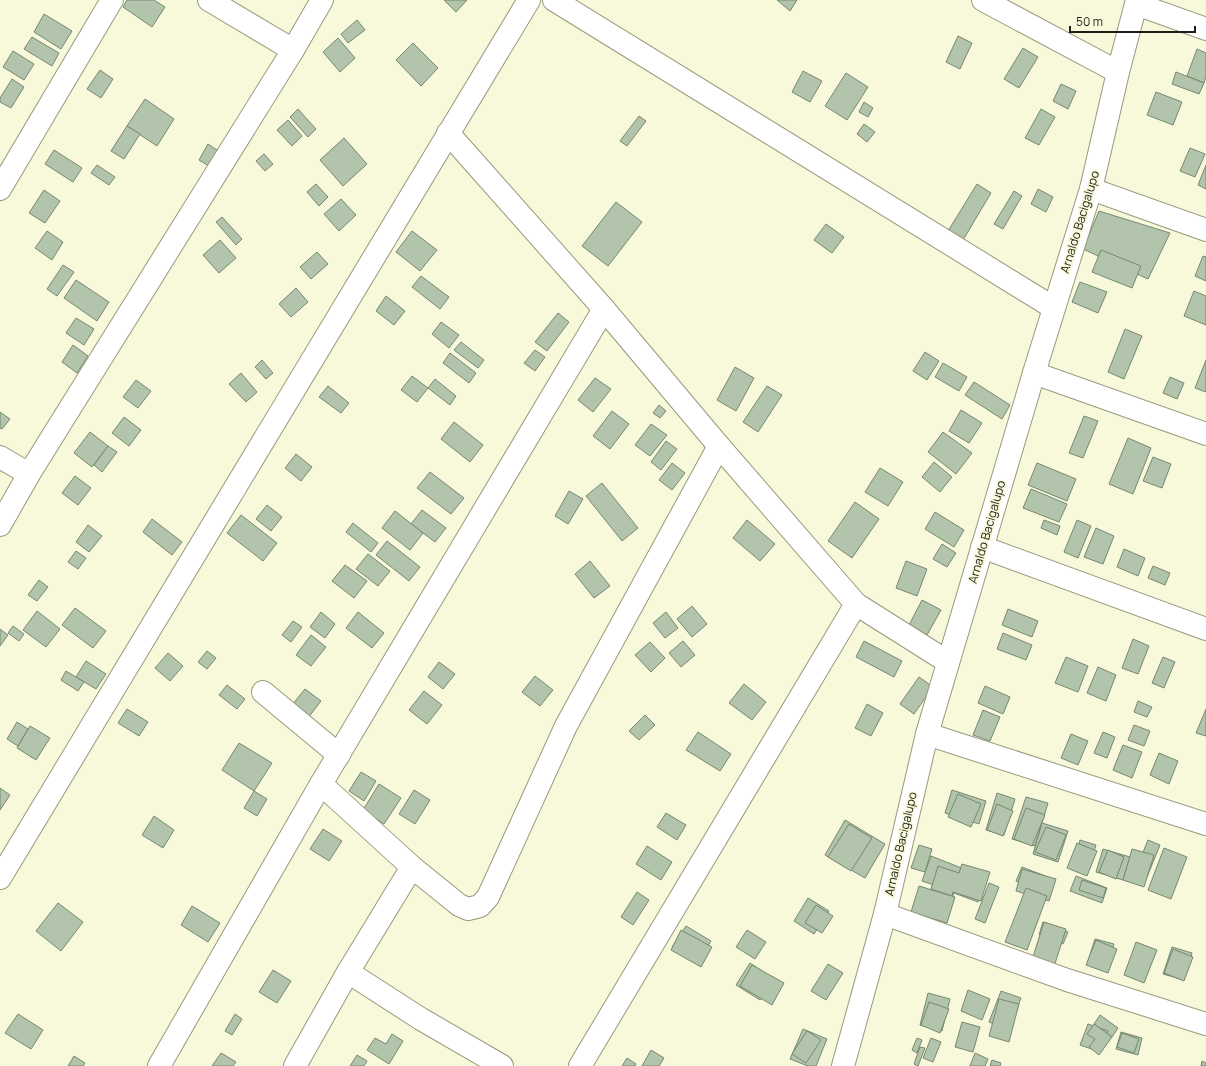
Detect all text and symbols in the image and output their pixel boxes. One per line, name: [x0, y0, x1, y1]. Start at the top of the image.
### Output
scale bar: [1070, 8, 1195, 34]
text: 50 m: [1076, 13, 1103, 30]
street label: Arnaldo Bacigalupo: [1056, 169, 1103, 275]
street label: Arnaldo Bacigalupo: [964, 478, 1009, 585]
street label: Arnaldo Bacigalupo: [880, 790, 921, 898]

